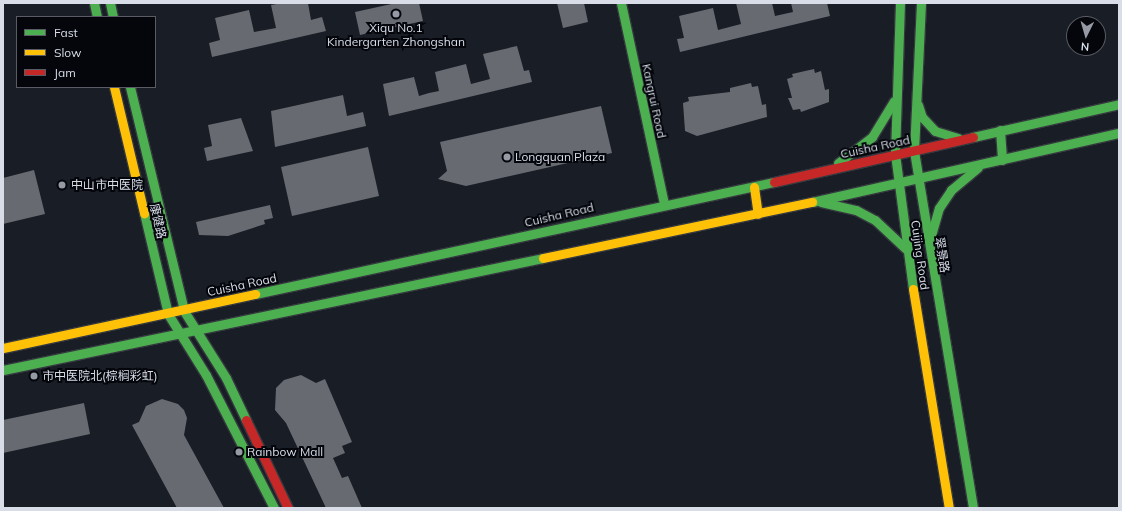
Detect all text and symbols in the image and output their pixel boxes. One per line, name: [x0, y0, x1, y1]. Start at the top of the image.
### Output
marker: Xiqu No.1 Kindergarten Zhongshan: [391, 9, 401, 19]
legend: [16, 16, 156, 88]
north arrow: [1066, 16, 1106, 56]
place label: Xiqu No.1 Kindergarten Zhongshan: [327, 21, 465, 49]
text: Fast: [54, 25, 78, 40]
text: N: [1080, 40, 1090, 54]
text: Slow: [54, 45, 82, 60]
street label: Kangrui Road: [639, 62, 669, 140]
text: Jam: [54, 65, 76, 80]
street label: Cuisha Road: [839, 133, 911, 161]
place label: Longquan Plaza: [515, 150, 605, 164]
marker: Longquan Plaza: [502, 152, 512, 162]
place label: 中山市中医院: [71, 178, 143, 192]
marker: 中山市中医院: [56, 179, 68, 191]
street label: Cuisha Road: [523, 200, 595, 230]
street label: 康健路: [147, 202, 169, 240]
street label: Cuijing Road: [908, 219, 932, 291]
street label: 翠景路: [932, 236, 952, 274]
street label: Cuisha Road: [206, 271, 278, 299]
place label: 市中医院北(棕榈彩虹): [42, 369, 158, 383]
marker: 市中医院北(棕榈彩虹): [29, 371, 39, 381]
place label: Rainbow Mall: [247, 445, 323, 459]
marker: Rainbow Mall: [234, 447, 244, 457]

